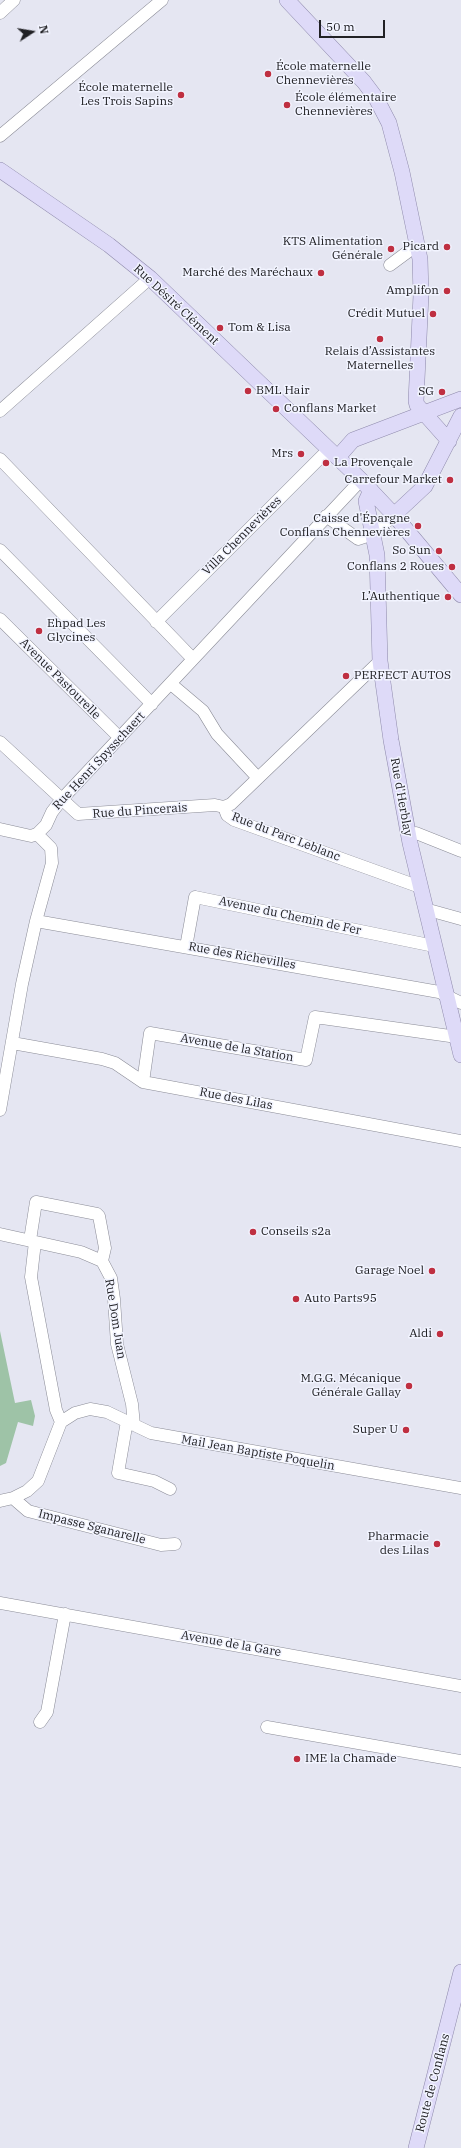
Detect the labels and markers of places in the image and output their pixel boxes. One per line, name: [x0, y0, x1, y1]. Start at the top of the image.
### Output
place label: École maternelle Chennevières: [276, 60, 371, 88]
marker: École maternelle Chennevières: [263, 69, 273, 79]
place label: École maternelle Les Trois Sapins: [78, 81, 173, 109]
marker: École maternelle Les Trois Sapins: [176, 90, 186, 100]
place label: École élémentaire Chennevières: [295, 91, 397, 119]
marker: École élémentaire Chennevières: [282, 100, 292, 110]
place label: KTS Alimentation Générale: [283, 235, 383, 263]
place label: Picard: [402, 240, 439, 254]
marker: Picard: [442, 242, 452, 252]
marker: KTS Alimentation Générale: [386, 244, 396, 254]
place label: Marché des Maréchaux: [182, 266, 313, 280]
marker: Marché des Maréchaux: [316, 268, 326, 278]
place label: Amplifon: [386, 284, 439, 298]
marker: Amplifon: [442, 286, 452, 296]
place label: Crédit Mutuel: [348, 307, 425, 321]
marker: Crédit Mutuel: [428, 309, 438, 319]
place label: Tom & Lisa: [228, 321, 291, 335]
marker: Tom & Lisa: [215, 323, 225, 333]
marker: Relais d’Assistantes Maternelles: [375, 334, 385, 344]
place label: Relais d’Assistantes Maternelles: [325, 345, 435, 373]
place label: BML Hair: [256, 384, 310, 398]
place label: SG: [418, 385, 434, 399]
marker: BML Hair: [243, 386, 253, 396]
marker: SG: [437, 387, 447, 397]
place label: Conflans Market: [284, 402, 376, 416]
marker: Conflans Market: [271, 404, 281, 414]
place label: Mrs: [271, 447, 293, 461]
marker: Mrs: [296, 449, 306, 459]
place label: La Provençale: [334, 456, 413, 470]
marker: La Provençale: [321, 458, 331, 468]
place label: Carrefour Market: [345, 473, 442, 487]
marker: Carrefour Market: [445, 475, 455, 485]
place label: Caisse d'Épargne Conflans Chennevières: [280, 512, 410, 540]
marker: Caisse d'Épargne Conflans Chennevières: [413, 521, 423, 531]
place label: So Sun: [392, 544, 431, 558]
marker: So Sun: [434, 546, 444, 556]
place label: Conflans 2 Roues: [347, 560, 444, 574]
marker: Conflans 2 Roues: [447, 562, 457, 572]
place label: L’Authentique: [362, 590, 440, 604]
marker: L’Authentique: [443, 592, 453, 602]
place label: Ehpad Les Glycines: [47, 617, 106, 645]
marker: Ehpad Les Glycines: [34, 626, 44, 636]
place label: PERFECT AUTOS: [354, 669, 451, 683]
marker: PERFECT AUTOS: [341, 671, 351, 681]
place label: Conseils s2a: [261, 1225, 331, 1239]
marker: Conseils s2a: [248, 1227, 258, 1237]
place label: Garage Noel: [355, 1264, 424, 1278]
marker: Garage Noel: [427, 1266, 437, 1276]
place label: Auto Parts95: [304, 1292, 377, 1306]
marker: Auto Parts95: [291, 1294, 301, 1304]
place label: Aldi: [409, 1327, 432, 1341]
marker: Aldi: [435, 1329, 445, 1339]
place label: M.G.G. Mécanique Générale Gallay: [300, 1372, 401, 1400]
marker: M.G.G. Mécanique Générale Gallay: [404, 1381, 414, 1391]
place label: Super U: [353, 1423, 398, 1437]
marker: Super U: [401, 1425, 411, 1435]
place label: Pharmacie des Lilas: [368, 1530, 429, 1558]
marker: Pharmacie des Lilas: [432, 1539, 442, 1549]
place label: IME la Chamade: [305, 1752, 397, 1766]
marker: IME la Chamade: [292, 1754, 302, 1764]

